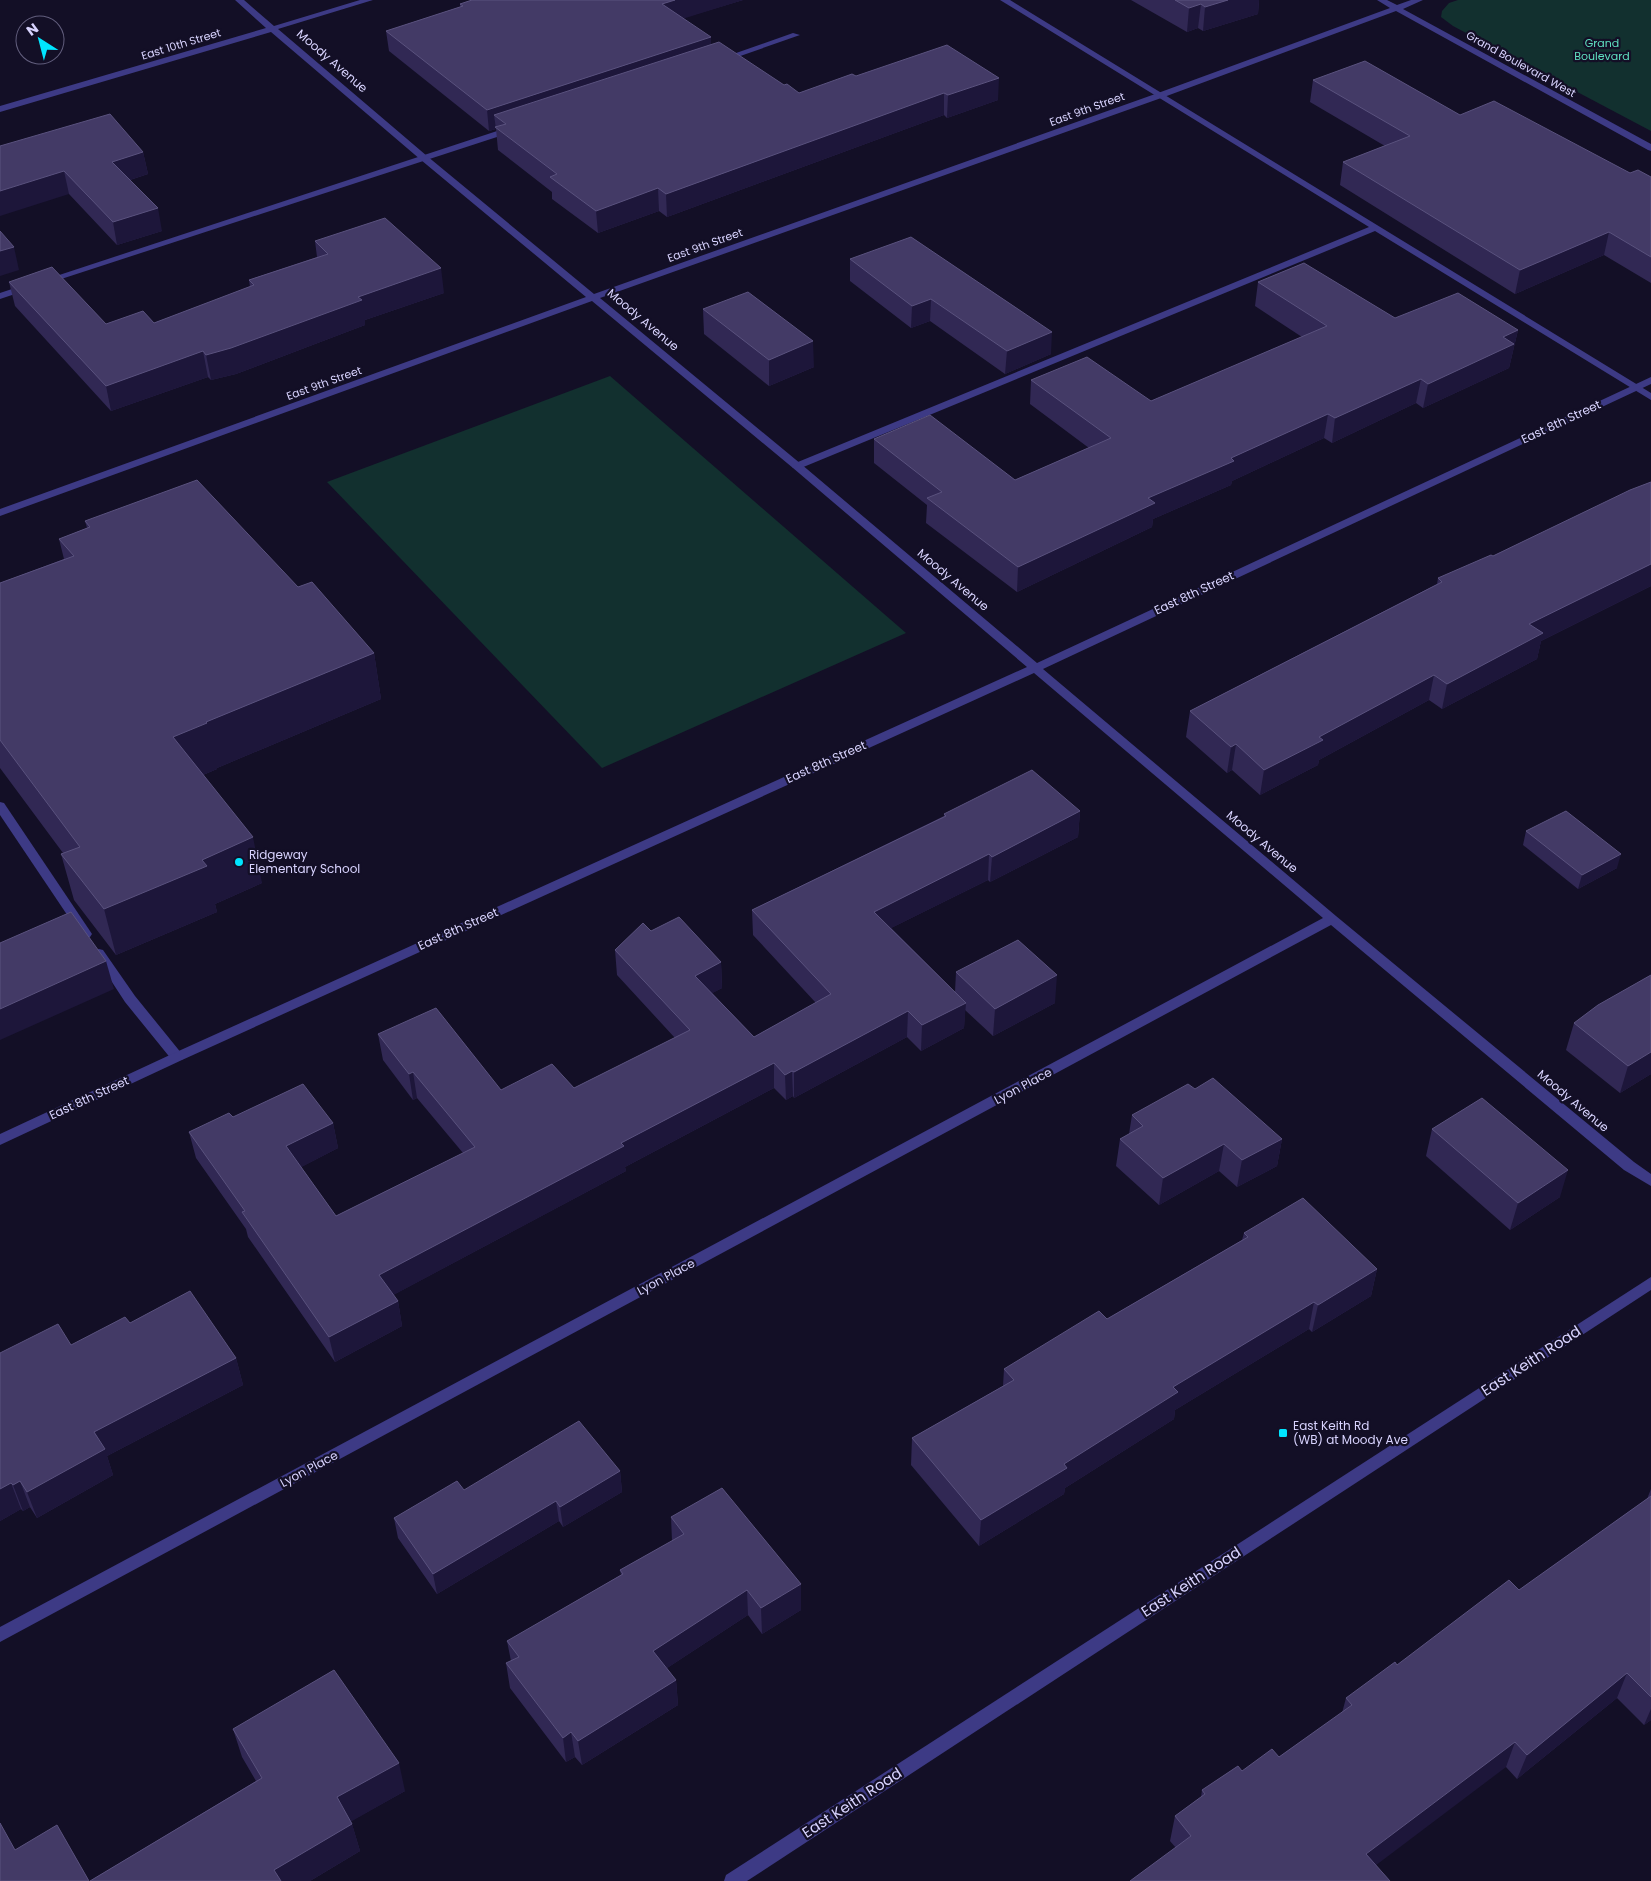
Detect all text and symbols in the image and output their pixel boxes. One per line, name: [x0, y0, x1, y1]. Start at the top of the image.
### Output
north arrow: [15, 15, 65, 65]
text: N: [22, 18, 42, 41]
street label: East 10th Street: [139, 24, 223, 64]
street label: Moody Avenue: [293, 25, 371, 96]
street label: Grand Boulevard West: [1463, 27, 1579, 101]
park label: Grand Boulevard: [1574, 35, 1630, 64]
street label: East 9th Street: [1047, 88, 1127, 130]
street label: East 9th Street: [665, 224, 745, 266]
street label: Moody Avenue: [604, 285, 683, 355]
street label: East 9th Street: [284, 362, 364, 404]
street label: East 8th Street: [1518, 396, 1603, 447]
street label: Moody Avenue: [914, 545, 993, 615]
street label: East 8th Street: [1151, 567, 1236, 618]
street label: East 8th Street: [783, 736, 869, 787]
street label: Moody Avenue: [1223, 807, 1302, 877]
place label: Ridgeway Elementary School: [249, 846, 360, 877]
marker: Ridgeway Elementary School: [233, 856, 245, 868]
street label: East 8th Street: [415, 903, 501, 954]
street label: Lyon Place: [991, 1063, 1055, 1108]
street label: Moody Avenue: [1534, 1066, 1613, 1136]
street label: East 8th Street: [46, 1072, 131, 1123]
street label: Lyon Place: [634, 1254, 698, 1299]
street label: East Keith Road: [1477, 1320, 1585, 1401]
place label: East Keith Rd (WB) at Moody Ave: [1293, 1417, 1408, 1448]
marker: East Keith Rd (WB) at Moody Ave: [1277, 1427, 1289, 1439]
street label: Lyon Place: [277, 1446, 341, 1491]
street label: East Keith Road: [1137, 1541, 1245, 1622]
street label: East Keith Road: [798, 1762, 906, 1843]

